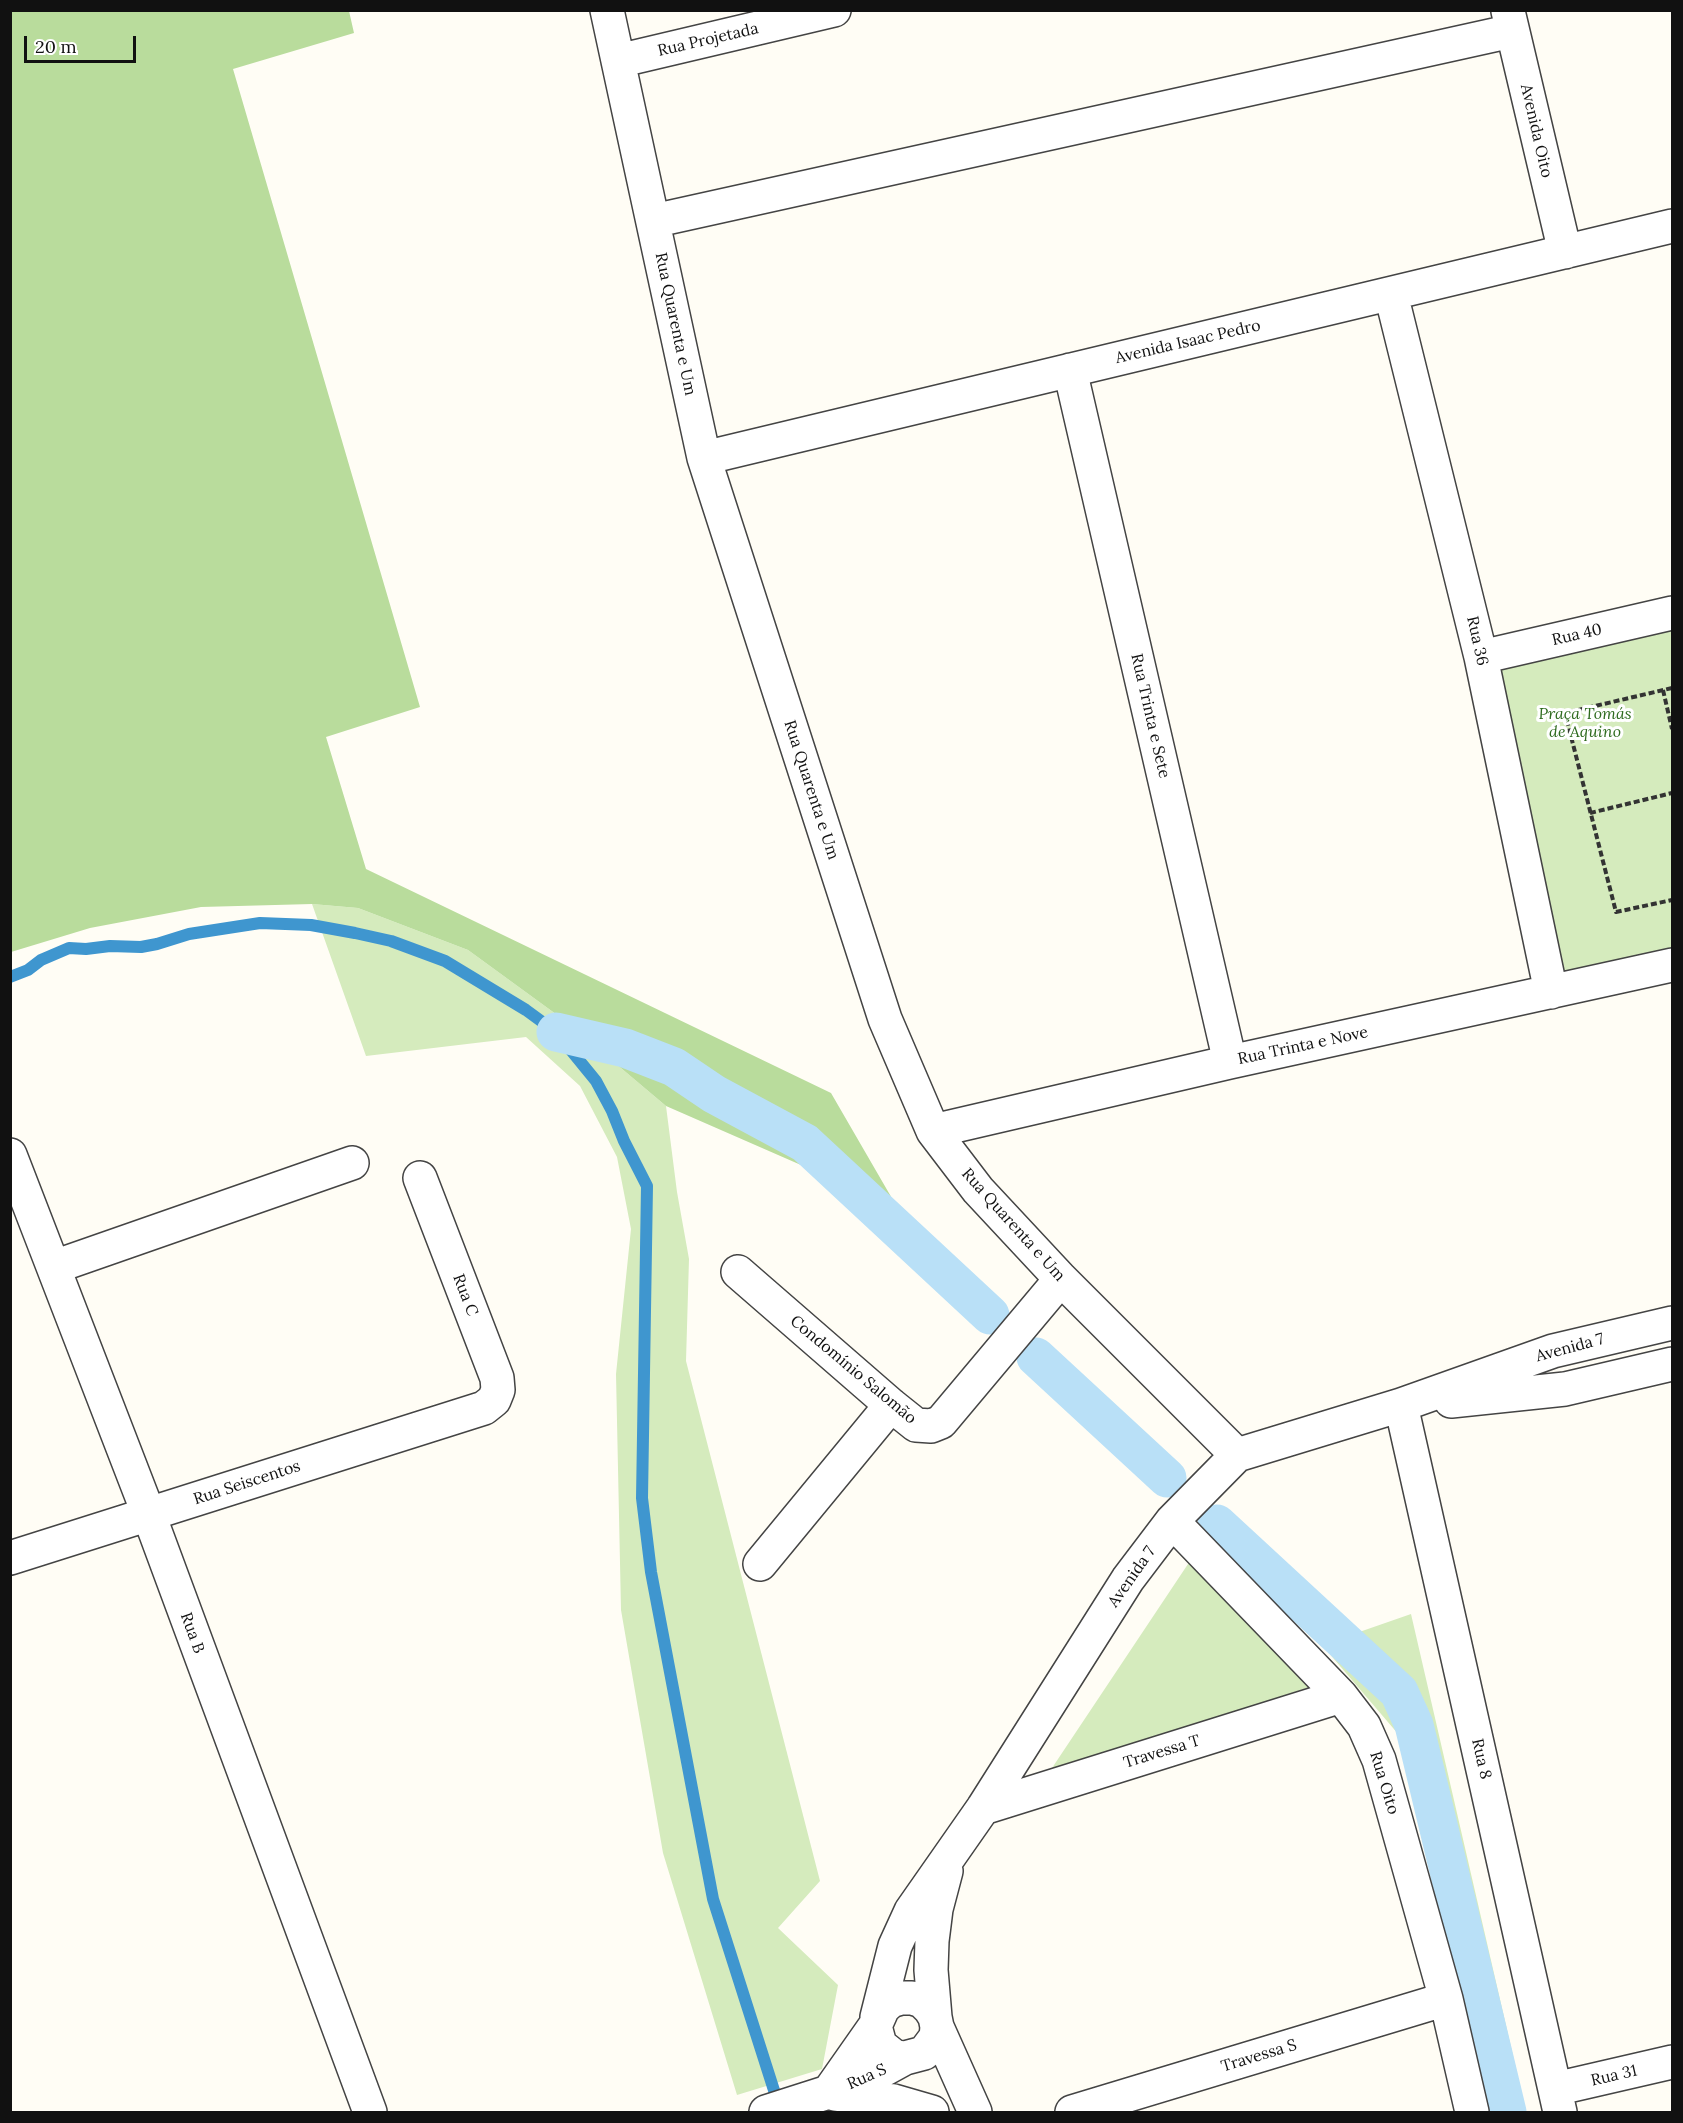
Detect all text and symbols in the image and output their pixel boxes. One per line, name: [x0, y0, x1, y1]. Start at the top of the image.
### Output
street label: Rua Projetada: [656, 19, 760, 61]
scale bar: [27, 24, 140, 62]
text: 20 m: [35, 35, 77, 58]
street label: Avenida Oito: [1516, 82, 1556, 180]
street label: Rua Quarenta e Um: [650, 251, 700, 397]
street label: Avenida Isaac Pedro: [1114, 316, 1262, 368]
street label: Rua 36: [1462, 614, 1492, 668]
street label: Rua 40: [1550, 620, 1604, 650]
street label: Rua Trinta e Sete: [1126, 652, 1174, 780]
park label: Praça Tomás de Aquino: [1538, 704, 1632, 742]
street label: Rua Quarenta e Um: [779, 718, 843, 862]
street label: Rua Trinta e Nove: [1236, 1023, 1370, 1069]
street label: Rua Quarenta e Um: [957, 1164, 1069, 1286]
street label: Rua C: [448, 1271, 482, 1319]
street label: Condomínio Salomão: [786, 1312, 920, 1428]
street label: Avenida 7: [1534, 1330, 1606, 1366]
street label: Rua Seiscentos: [191, 1457, 303, 1509]
street label: Avenida 7: [1104, 1543, 1160, 1611]
street label: Rua B: [176, 1610, 208, 1656]
street label: Travessa T: [1121, 1731, 1203, 1773]
street label: Rua 8: [1467, 1737, 1495, 1781]
street label: Rua Oito: [1365, 1749, 1403, 1817]
street label: Travessa S: [1219, 2035, 1299, 2077]
street label: Rua S: [844, 2060, 890, 2094]
street label: Rua 31: [1589, 2061, 1639, 2091]

